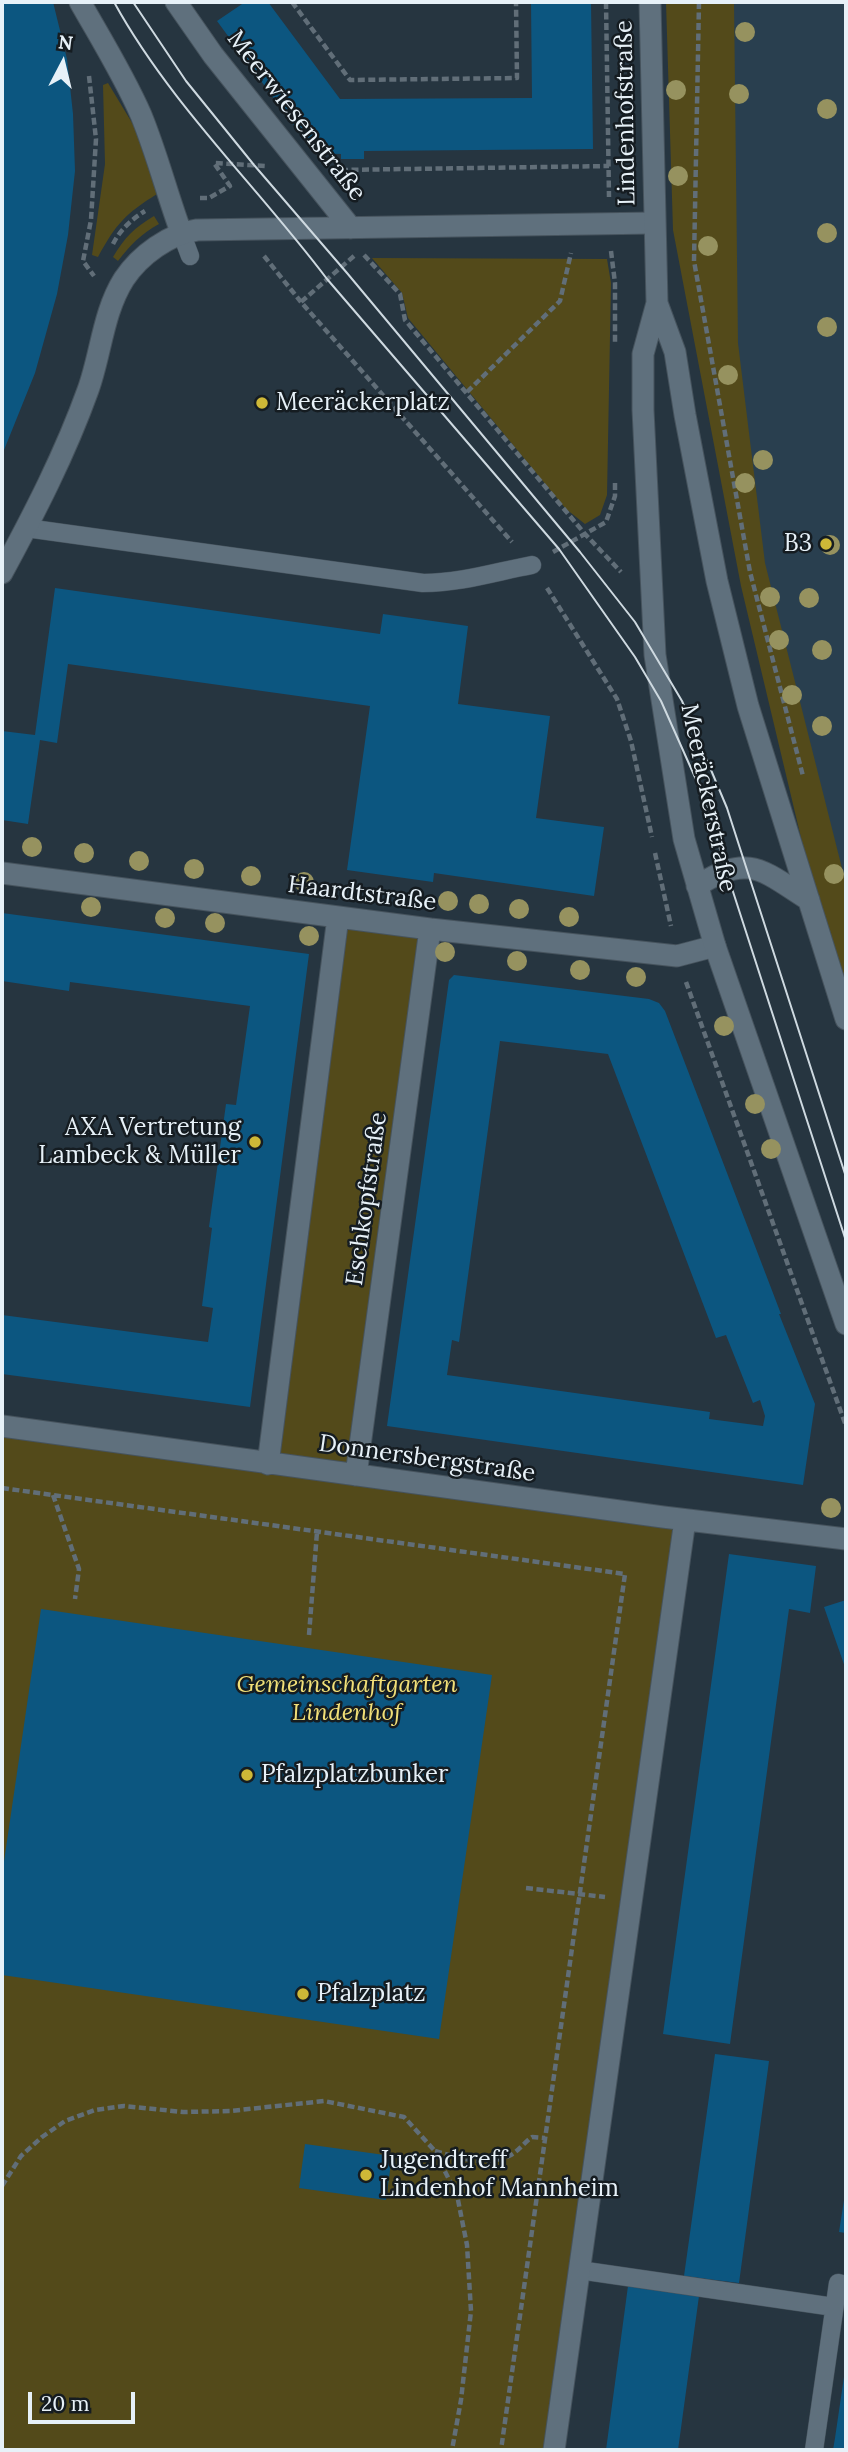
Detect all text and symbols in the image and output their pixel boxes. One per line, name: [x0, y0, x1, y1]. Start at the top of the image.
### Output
street label: Lindenhofstraße: [610, 20, 642, 206]
street label: Meerwiesenstraße: [221, 25, 371, 207]
north arrow: [28, 28, 98, 98]
text: N: [57, 29, 74, 55]
place label: Meeräckerplatz: [276, 389, 450, 417]
marker: Meeräckerplatz: [254, 395, 270, 411]
place label: B3: [784, 530, 812, 558]
marker: B3: [818, 536, 834, 552]
street label: Meeräckerstraße: [674, 701, 742, 895]
street label: Haardtstraße: [286, 871, 438, 917]
street label: Eschkopfstraße: [341, 1111, 393, 1287]
place label: AXA Vertretung Lambeck & Müller: [38, 1114, 241, 1170]
marker: AXA Vertretung Lambeck & Müller: [247, 1134, 263, 1150]
street label: Donnersbergstraße: [317, 1430, 537, 1488]
park label: Gemeinschaftgarten Lindenhof: [236, 1671, 458, 1727]
place label: Pfalzplatzbunker: [261, 1761, 448, 1789]
marker: Pfalzplatzbunker: [239, 1767, 255, 1783]
place label: Pfalzplatz: [317, 1980, 425, 2008]
marker: Pfalzplatz: [295, 1986, 311, 2002]
place label: Jugendtreff Lindenhof Mannheim: [380, 2147, 619, 2203]
marker: Jugendtreff Lindenhof Mannheim: [358, 2167, 374, 2183]
scale bar: [32, 2378, 138, 2422]
text: 20 m: [41, 2390, 90, 2417]

